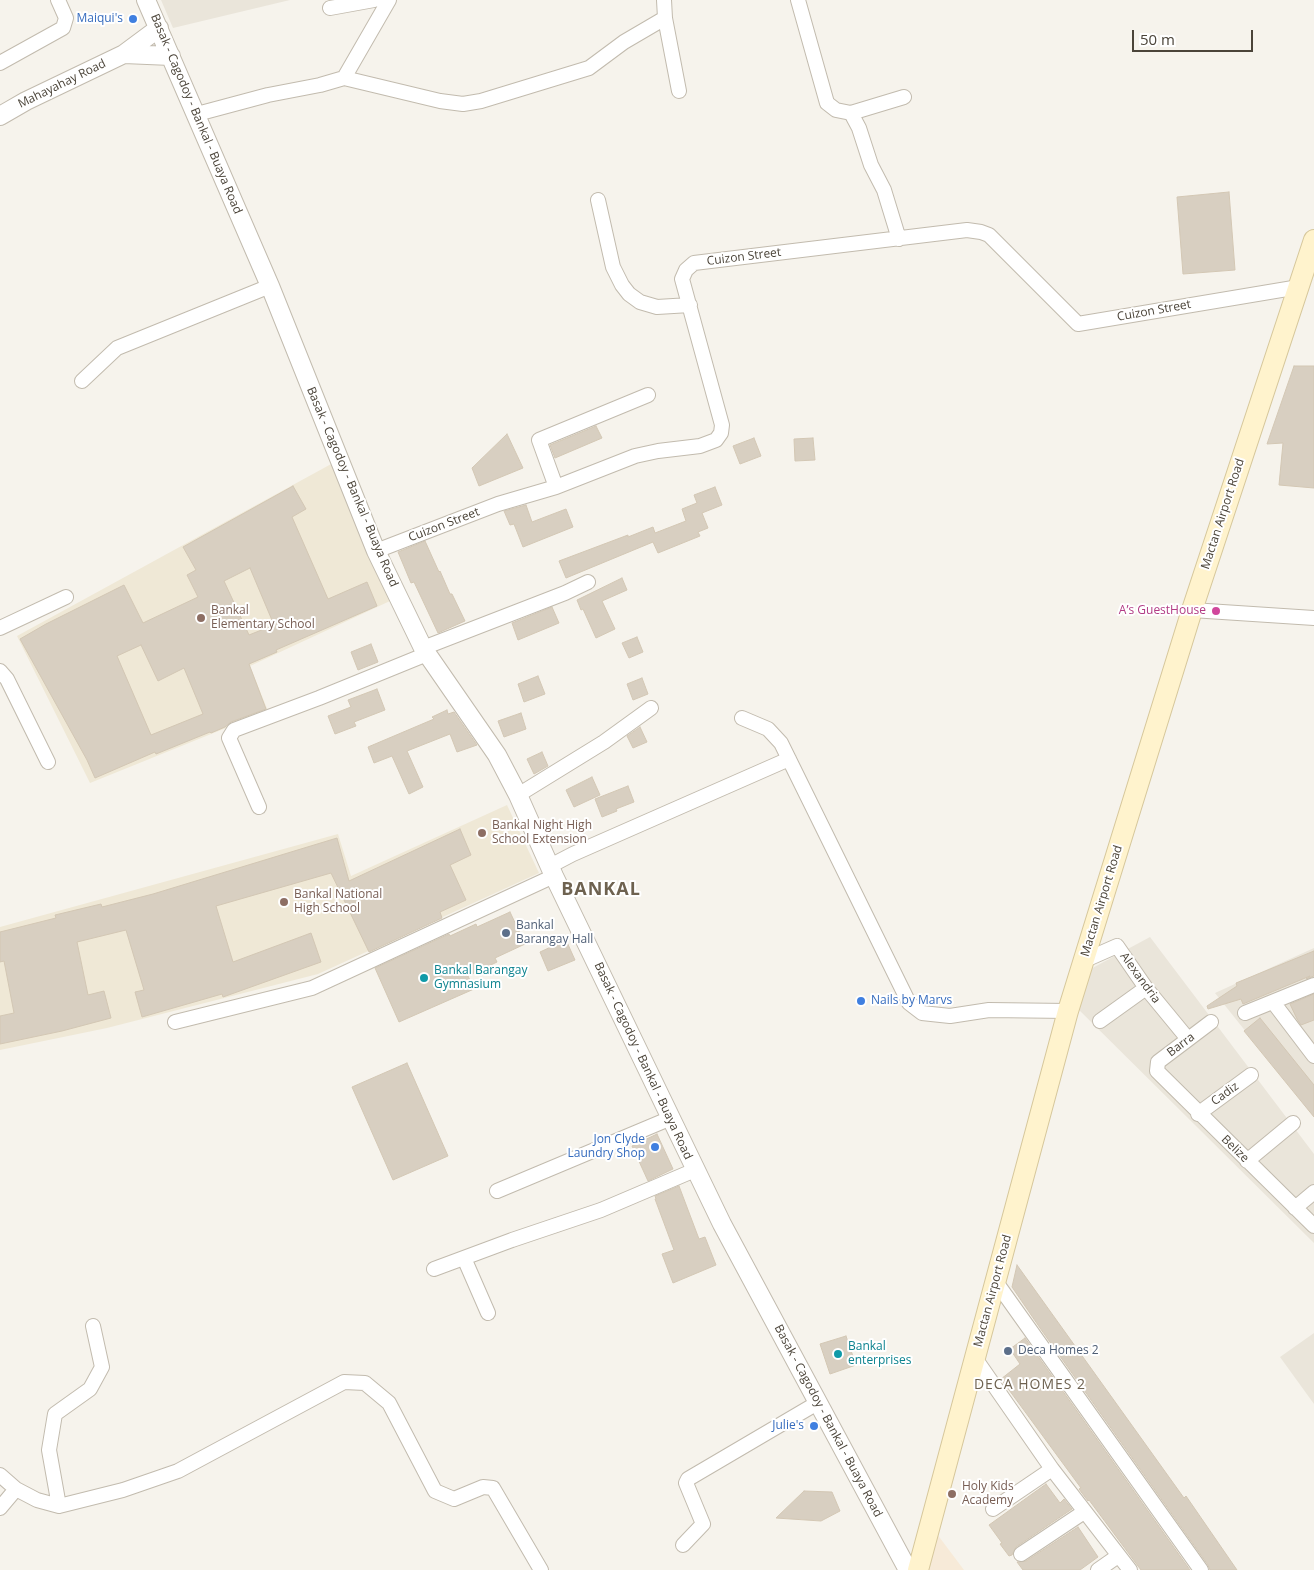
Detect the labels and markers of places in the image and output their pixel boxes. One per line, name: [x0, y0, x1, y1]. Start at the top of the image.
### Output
place label: Maiqui's: [76, 12, 123, 26]
marker: Maiqui's: [127, 13, 139, 25]
place label: Bankal Elementary School: [211, 604, 315, 632]
place label: A’s GuestHouse: [1119, 604, 1206, 618]
marker: A’s GuestHouse: [1210, 605, 1222, 617]
marker: Bankal Elementary School: [195, 612, 207, 624]
place label: Bankal Night High School Extension: [492, 819, 592, 847]
marker: Bankal Night High School Extension: [476, 827, 488, 839]
place label: Bankal National High School: [294, 888, 382, 916]
marker: Bankal National High School: [278, 896, 290, 908]
place label: Bankal Barangay Hall: [516, 919, 593, 947]
marker: Bankal Barangay Hall: [500, 927, 512, 939]
place label: Bankal Barangay Gymnasium: [434, 964, 527, 992]
marker: Bankal Barangay Gymnasium: [418, 972, 430, 984]
place label: Nails by Marvs: [871, 994, 952, 1008]
marker: Nails by Marvs: [855, 995, 867, 1007]
place label: Jon Clyde Laundry Shop: [567, 1133, 645, 1161]
marker: Jon Clyde Laundry Shop: [649, 1141, 661, 1153]
place label: Bankal enterprises: [848, 1340, 911, 1368]
place label: Deca Homes 2: [1018, 1344, 1099, 1358]
marker: Deca Homes 2: [1002, 1345, 1014, 1357]
marker: Bankal enterprises: [832, 1348, 844, 1360]
place label: Julie's: [772, 1419, 804, 1433]
marker: Julie's: [808, 1420, 820, 1432]
place label: Holy Kids Academy: [962, 1480, 1014, 1508]
marker: Holy Kids Academy: [946, 1488, 958, 1500]

